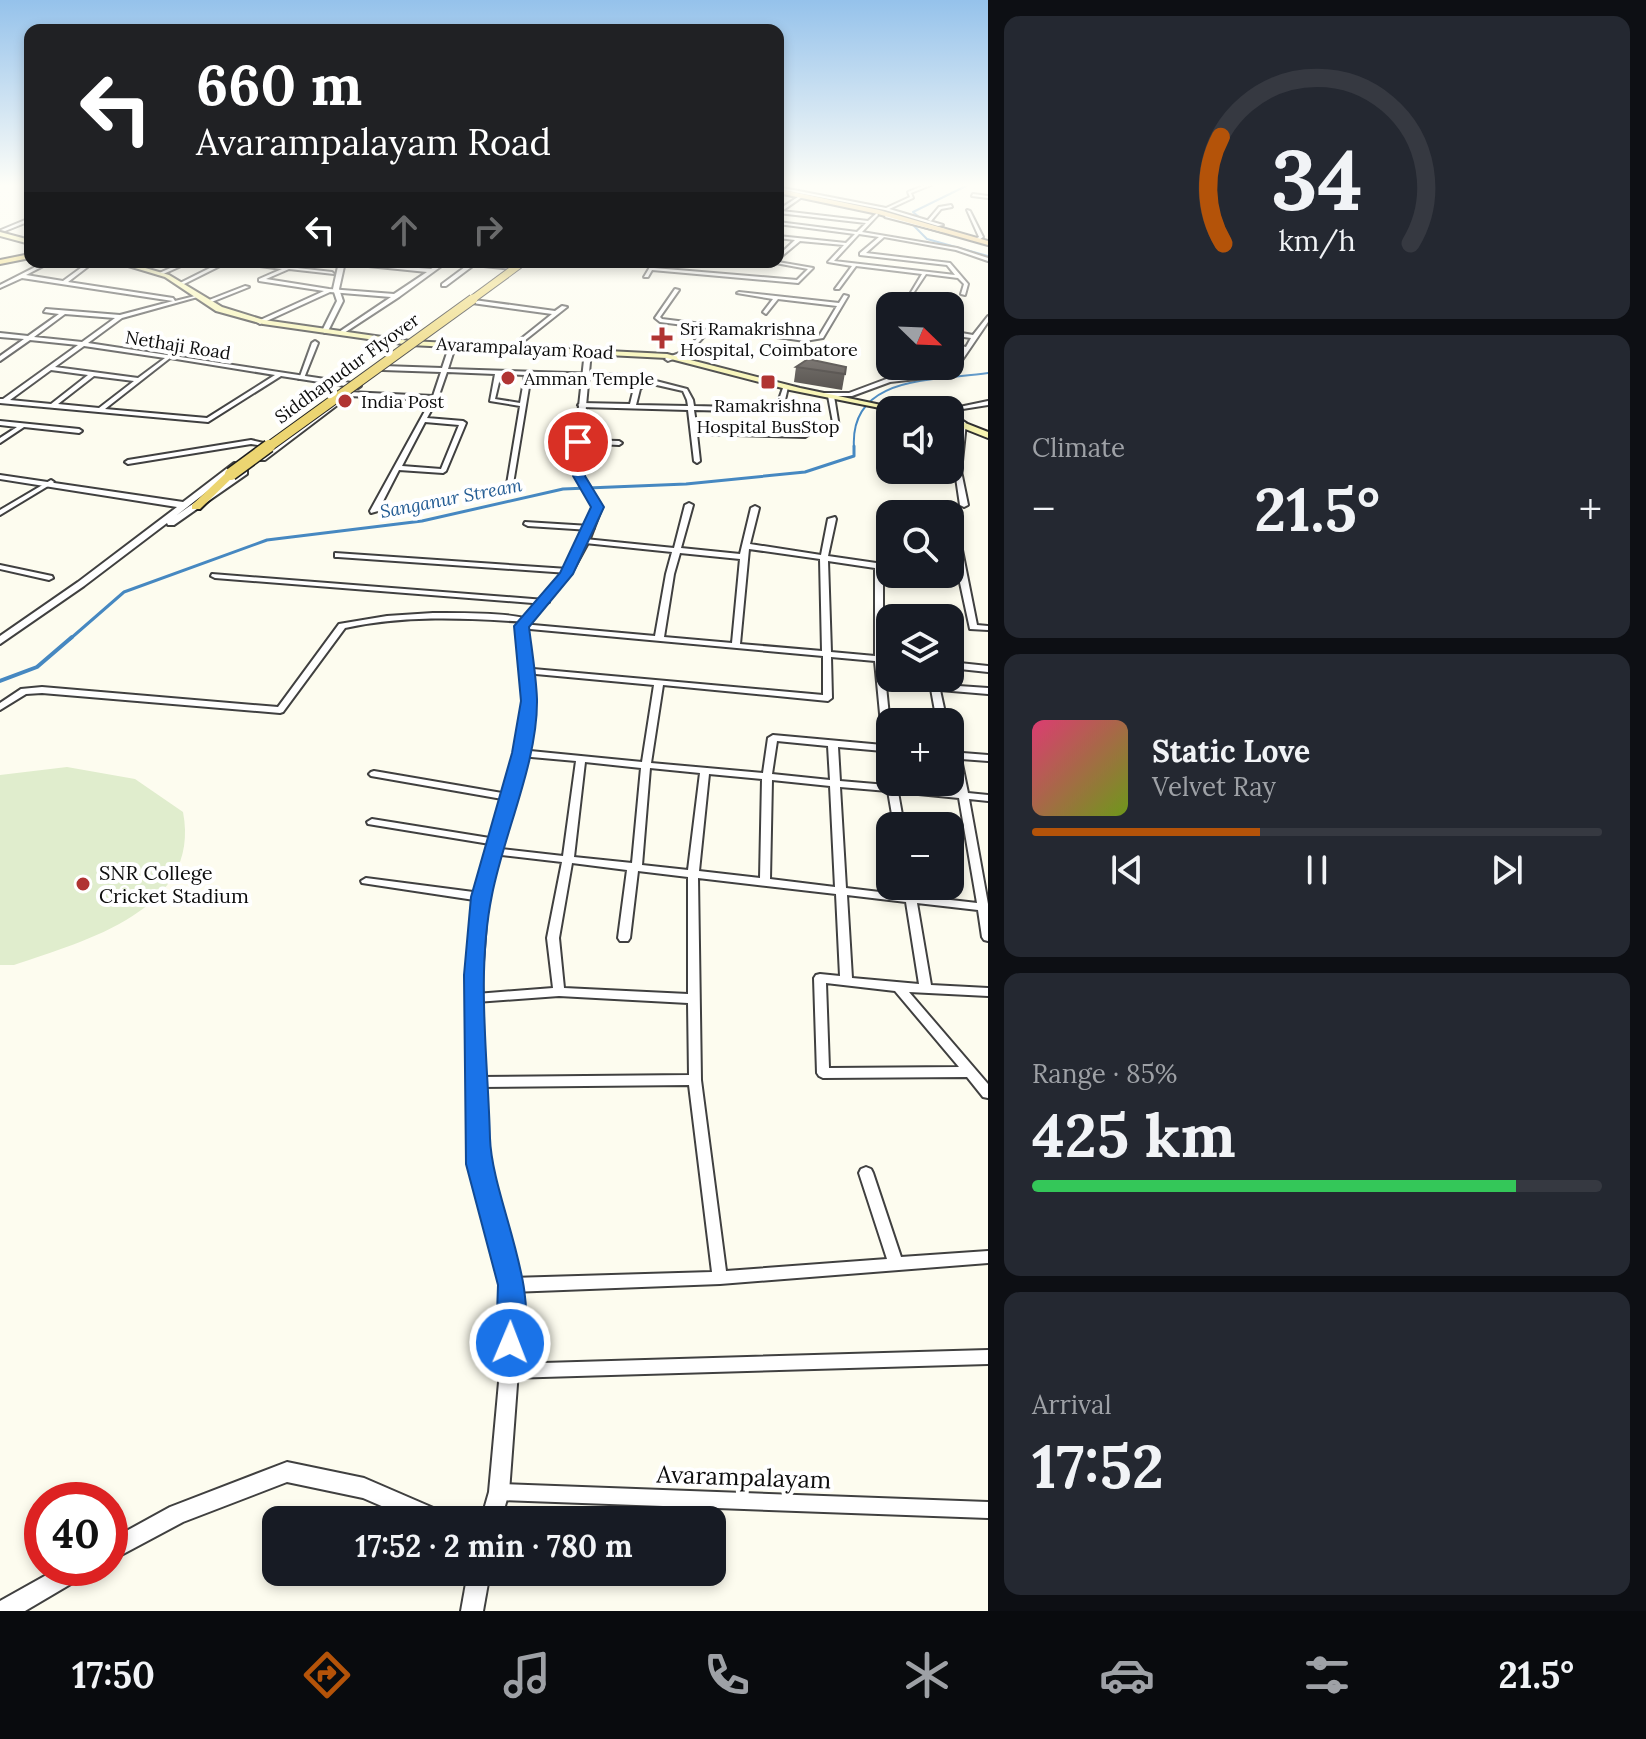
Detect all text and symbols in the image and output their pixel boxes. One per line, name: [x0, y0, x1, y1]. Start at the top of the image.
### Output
text: 660 m: [196, 49, 362, 120]
icon: left: [64, 56, 168, 160]
text: Avarampalayam Road: [196, 119, 551, 165]
text: 34: [1271, 125, 1363, 232]
icon: left: [298, 208, 342, 252]
icon: ahead: [382, 208, 426, 252]
icon: right: [466, 208, 510, 252]
text: km/h: [1278, 222, 1356, 259]
north arrow: [876, 292, 964, 380]
map controls: [876, 292, 964, 900]
street label: Siddhapudur Flyover: [270, 308, 424, 428]
place label: Sri Ramakrishna Hospital, Coimbatore: [680, 317, 858, 361]
street label: Nethaji Road: [124, 325, 233, 365]
marker: Sri Ramakrishna Hospital, Coimbatore: [651, 327, 673, 349]
street label: Avarampalayam Road: [435, 332, 614, 364]
place label: Amman Temple: [523, 367, 655, 390]
marker: Amman Temple: [499, 369, 517, 387]
marker: Ramakrishna Hospital BusStop: [759, 373, 777, 391]
place label: India Post: [361, 390, 444, 413]
marker: India Post: [336, 392, 354, 410]
place label: Ramakrishna Hospital BusStop: [696, 394, 840, 438]
button: sound: [876, 396, 964, 484]
pin: [544, 408, 612, 476]
icon: arrive: [556, 420, 600, 464]
text: Climate: [1032, 431, 1125, 464]
text: 21.5°: [1254, 471, 1380, 547]
water label: Sanganur Stream: [378, 473, 524, 523]
text: −: [1032, 481, 1055, 537]
text: +: [1579, 481, 1602, 537]
button: search: [876, 500, 964, 588]
button: layers: [876, 604, 964, 692]
button: +: [876, 708, 964, 796]
text: Static Love: [1152, 732, 1310, 770]
text: Velvet Ray: [1152, 770, 1276, 803]
button: −: [876, 812, 964, 900]
icon: previous: [1105, 848, 1149, 892]
icon: pause: [1295, 848, 1339, 892]
icon: next: [1485, 848, 1529, 892]
place label: SNR College Cricket Stadium: [99, 860, 249, 908]
marker: SNR College Cricket Stadium: [74, 875, 92, 893]
text: Range · 85%: [1032, 1057, 1177, 1090]
text: 425 km: [1032, 1097, 1236, 1173]
position arrow: [468, 1301, 552, 1385]
text: Arrival: [1032, 1388, 1111, 1421]
text: 17:52: [1032, 1428, 1164, 1504]
street label: Avarampalayam: [655, 1458, 832, 1496]
speed limit sign: 40: [24, 1482, 128, 1586]
text: 17:52 · 2 min · 780 m: [355, 1527, 633, 1565]
icon: directions: [299, 1647, 355, 1703]
icon: music: [499, 1647, 555, 1703]
icon: phone: [699, 1647, 755, 1703]
icon: climate: [899, 1647, 955, 1703]
icon: car: [1099, 1647, 1155, 1703]
icon: filters: [1299, 1647, 1355, 1703]
text: 17:50: [72, 1652, 155, 1698]
text: 21.5°: [1499, 1652, 1574, 1698]

